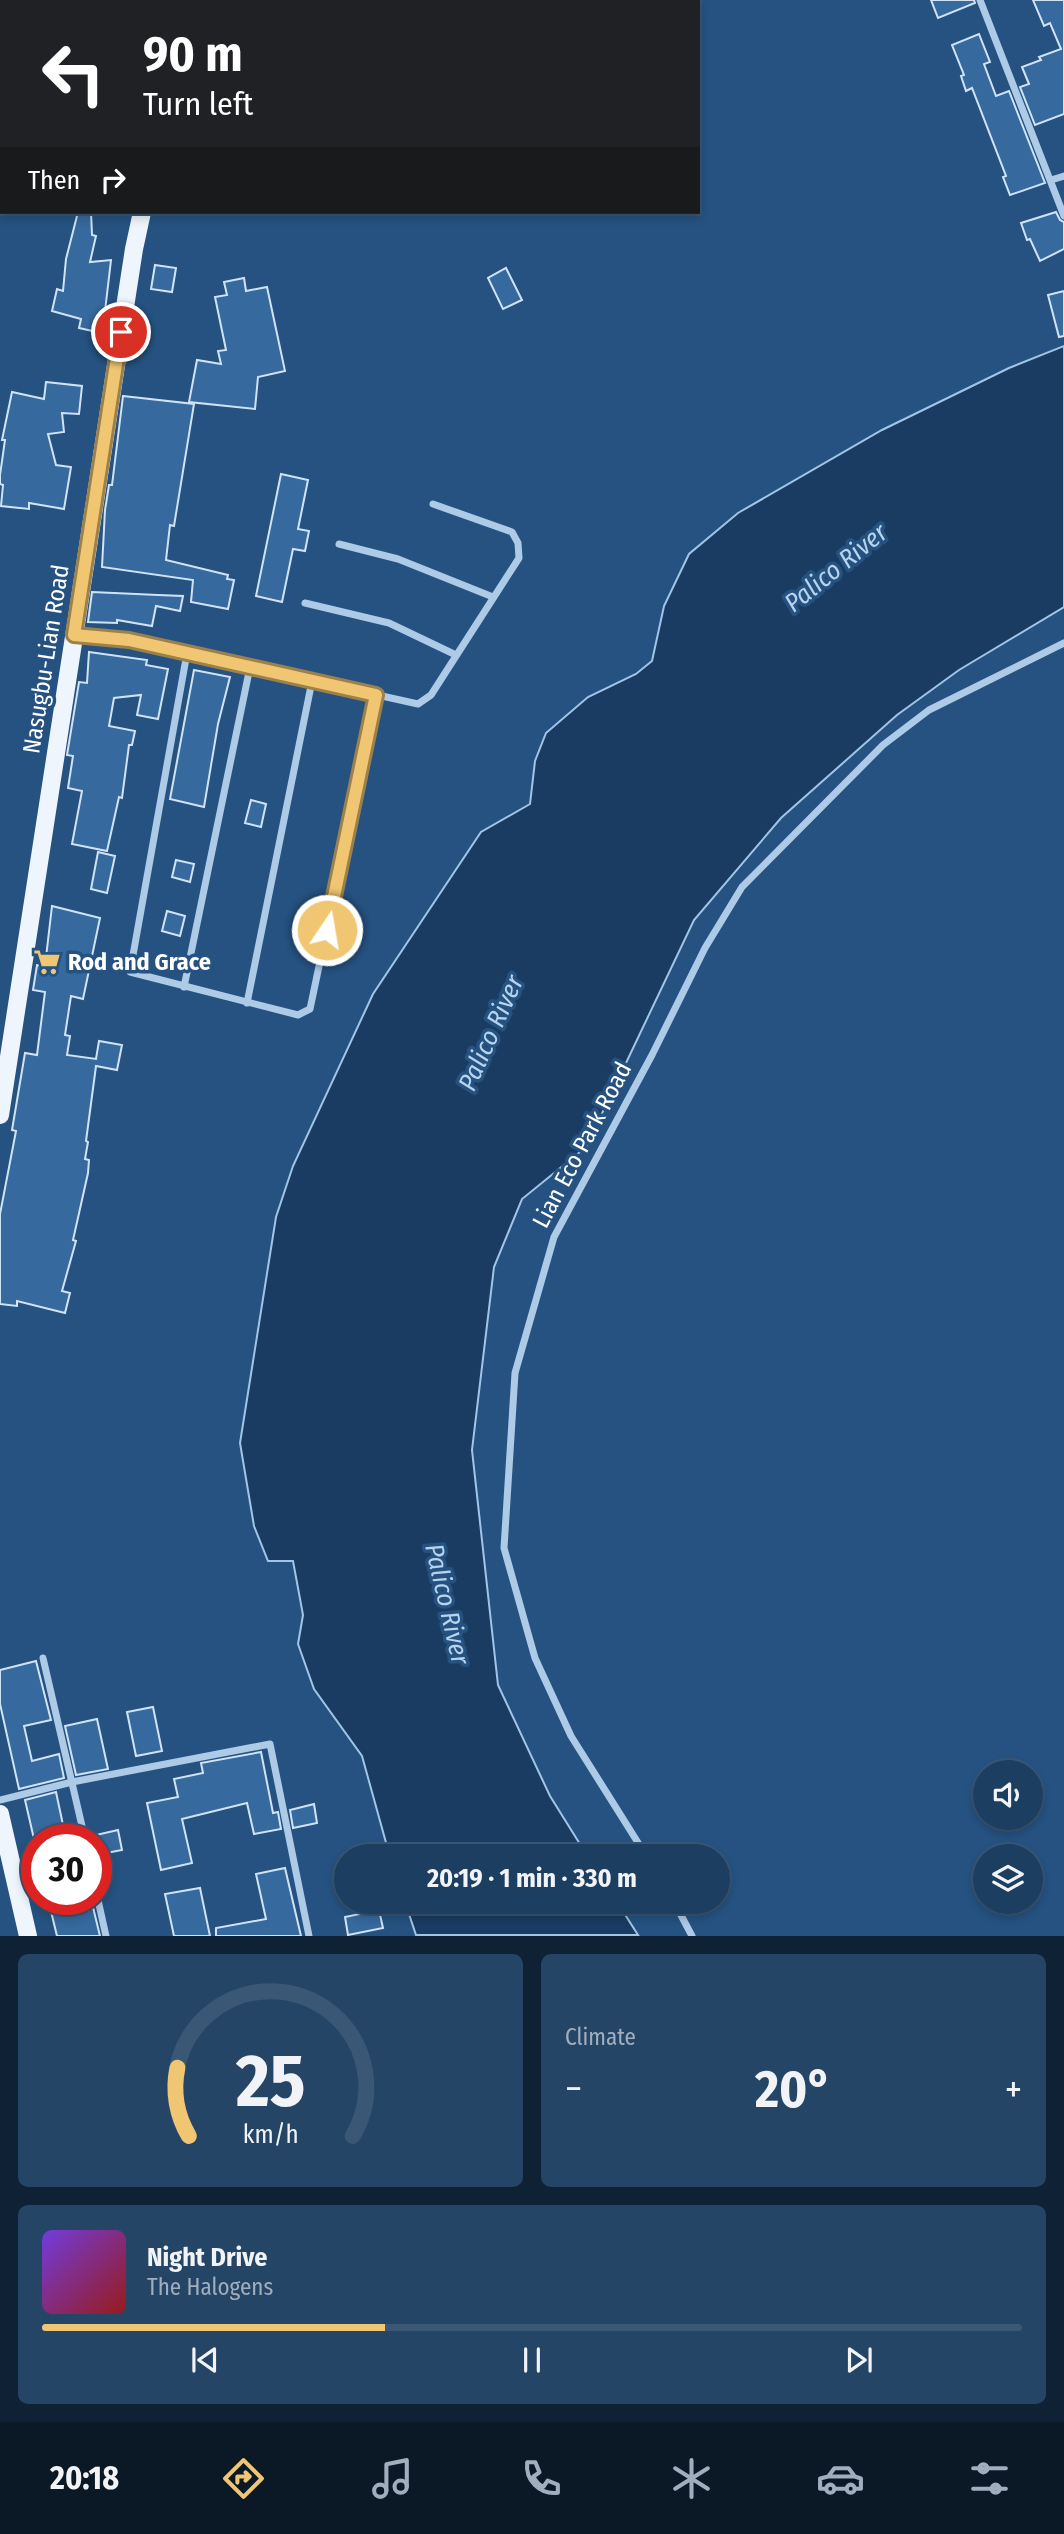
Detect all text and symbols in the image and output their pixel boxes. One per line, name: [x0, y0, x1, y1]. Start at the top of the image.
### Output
text: 90 m: [143, 25, 243, 84]
icon: left: [28, 28, 119, 119]
text: Turn left: [143, 85, 253, 123]
icon: right: [94, 161, 132, 199]
text: Then: [28, 165, 80, 196]
pin: [91, 302, 151, 362]
icon: arrive: [102, 313, 140, 351]
water label: Palico River: [778, 517, 894, 619]
street label: Nasugbu-Lian Road: [17, 563, 75, 755]
position arrow: [290, 893, 364, 967]
supermarket icon: Rod and Grace: [32, 947, 62, 977]
place label: Rod and Grace: [68, 948, 211, 976]
water label: Palico River: [452, 970, 531, 1096]
street label: Lian Eco Park Road: [527, 1057, 637, 1233]
water label: Palico River: [418, 1541, 476, 1668]
map controls: [973, 1760, 1043, 1914]
button: sound: [973, 1760, 1043, 1830]
speed limit sign: 30: [21, 1824, 112, 1915]
button: layers: [973, 1844, 1043, 1914]
text: 20:19 · 1 min · 330 m: [427, 1863, 637, 1894]
text: Climate: [565, 2023, 636, 2051]
text: 25: [235, 2039, 305, 2126]
text: 20°: [755, 2058, 832, 2121]
text: −: [565, 2066, 582, 2112]
text: +: [1005, 2066, 1022, 2112]
text: km/h: [243, 2120, 298, 2150]
text: Night Drive: [147, 2242, 267, 2273]
text: The Halogens: [147, 2273, 273, 2301]
icon: previous: [186, 2341, 224, 2379]
icon: pause: [513, 2341, 551, 2379]
icon: next: [840, 2341, 878, 2379]
icon: directions: [219, 2454, 268, 2503]
icon: music: [368, 2454, 417, 2503]
icon: phone: [517, 2454, 566, 2503]
icon: climate: [667, 2454, 716, 2503]
icon: car: [816, 2454, 865, 2503]
icon: filters: [965, 2454, 1014, 2503]
text: 20:18: [50, 2459, 119, 2497]

